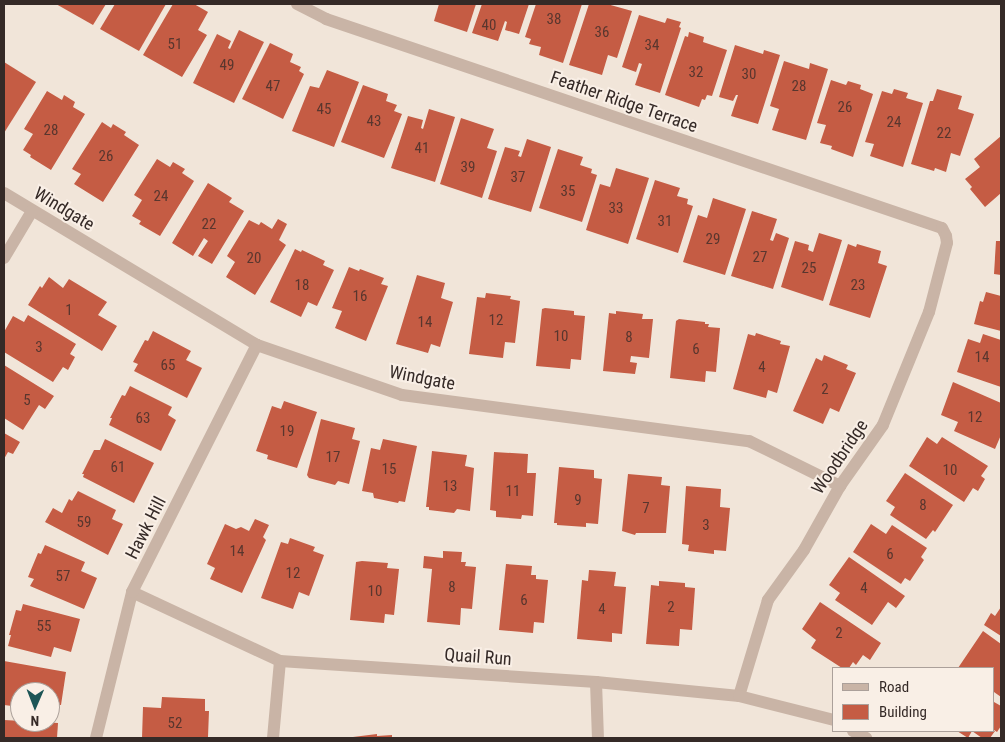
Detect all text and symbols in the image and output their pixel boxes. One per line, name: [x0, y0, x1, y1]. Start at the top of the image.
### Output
house number: 38: [547, 11, 561, 29]
house number: 40: [482, 17, 496, 35]
house number: 36: [595, 24, 609, 42]
house number: 51: [168, 36, 182, 54]
house number: 34: [645, 37, 659, 55]
house number: 49: [220, 57, 234, 75]
house number: 32: [689, 64, 703, 82]
house number: 30: [742, 66, 756, 84]
street label: Feather Ridge Terrace: [547, 67, 701, 137]
house number: 47: [266, 78, 280, 96]
house number: 28: [792, 78, 806, 96]
house number: 26: [838, 99, 852, 117]
house number: 45: [317, 101, 331, 119]
house number: 43: [367, 113, 381, 131]
house number: 24: [887, 114, 901, 132]
house number: 28: [44, 122, 58, 140]
house number: 22: [937, 125, 951, 143]
house number: 41: [415, 140, 429, 158]
house number: 26: [99, 148, 113, 166]
house number: 39: [461, 159, 475, 177]
house number: 37: [511, 169, 525, 187]
street label: Windgate: [30, 183, 98, 235]
house number: 35: [561, 183, 575, 201]
house number: 24: [154, 188, 168, 206]
house number: 33: [609, 200, 623, 218]
house number: 31: [658, 213, 672, 231]
house number: 22: [202, 216, 216, 234]
house number: 29: [706, 231, 720, 249]
house number: 27: [753, 249, 767, 267]
house number: 20: [247, 250, 261, 268]
house number: 25: [802, 260, 816, 278]
house number: 18: [295, 277, 309, 295]
house number: 23: [851, 277, 865, 295]
house number: 16: [353, 288, 367, 306]
house number: 1: [65, 302, 73, 320]
house number: 12: [489, 312, 503, 330]
house number: 14: [418, 314, 432, 332]
house number: 10: [554, 328, 568, 346]
house number: 8: [625, 329, 633, 347]
house number: 3: [35, 339, 43, 357]
house number: 6: [692, 341, 700, 359]
house number: 14: [975, 349, 989, 367]
house number: 65: [161, 357, 175, 375]
house number: 4: [758, 359, 766, 377]
street label: Windgate: [387, 361, 457, 395]
house number: 2: [821, 381, 829, 399]
house number: 5: [23, 392, 31, 410]
house number: 12: [968, 409, 982, 427]
house number: 63: [136, 410, 150, 428]
street label: Woodbridge: [807, 416, 873, 498]
house number: 19: [280, 423, 294, 441]
house number: 17: [326, 449, 340, 467]
house number: 61: [111, 459, 125, 477]
house number: 15: [382, 461, 396, 479]
house number: 10: [943, 462, 957, 480]
house number: 13: [443, 478, 457, 496]
house number: 11: [506, 483, 520, 501]
house number: 9: [574, 492, 582, 510]
street label: Hawk Hill: [121, 493, 171, 563]
house number: 8: [919, 497, 927, 515]
house number: 7: [642, 500, 650, 518]
house number: 59: [77, 514, 91, 532]
house number: 3: [702, 517, 710, 535]
house number: 14: [230, 543, 244, 561]
house number: 6: [886, 546, 894, 564]
house number: 12: [286, 565, 300, 583]
house number: 57: [56, 568, 70, 586]
house number: 8: [448, 579, 456, 597]
house number: 4: [860, 580, 868, 598]
house number: 10: [368, 583, 382, 601]
house number: 6: [520, 592, 528, 610]
house number: 2: [667, 599, 675, 617]
house number: 4: [598, 601, 606, 619]
house number: 55: [37, 618, 51, 636]
house number: 2: [835, 625, 843, 643]
street label: Quail Run: [444, 644, 512, 670]
legend: [832, 667, 995, 732]
text: Road: [879, 678, 909, 696]
north arrow: [10, 682, 60, 732]
text: Building: [879, 703, 927, 721]
text: N: [30, 713, 39, 729]
house number: 52: [168, 715, 182, 733]

